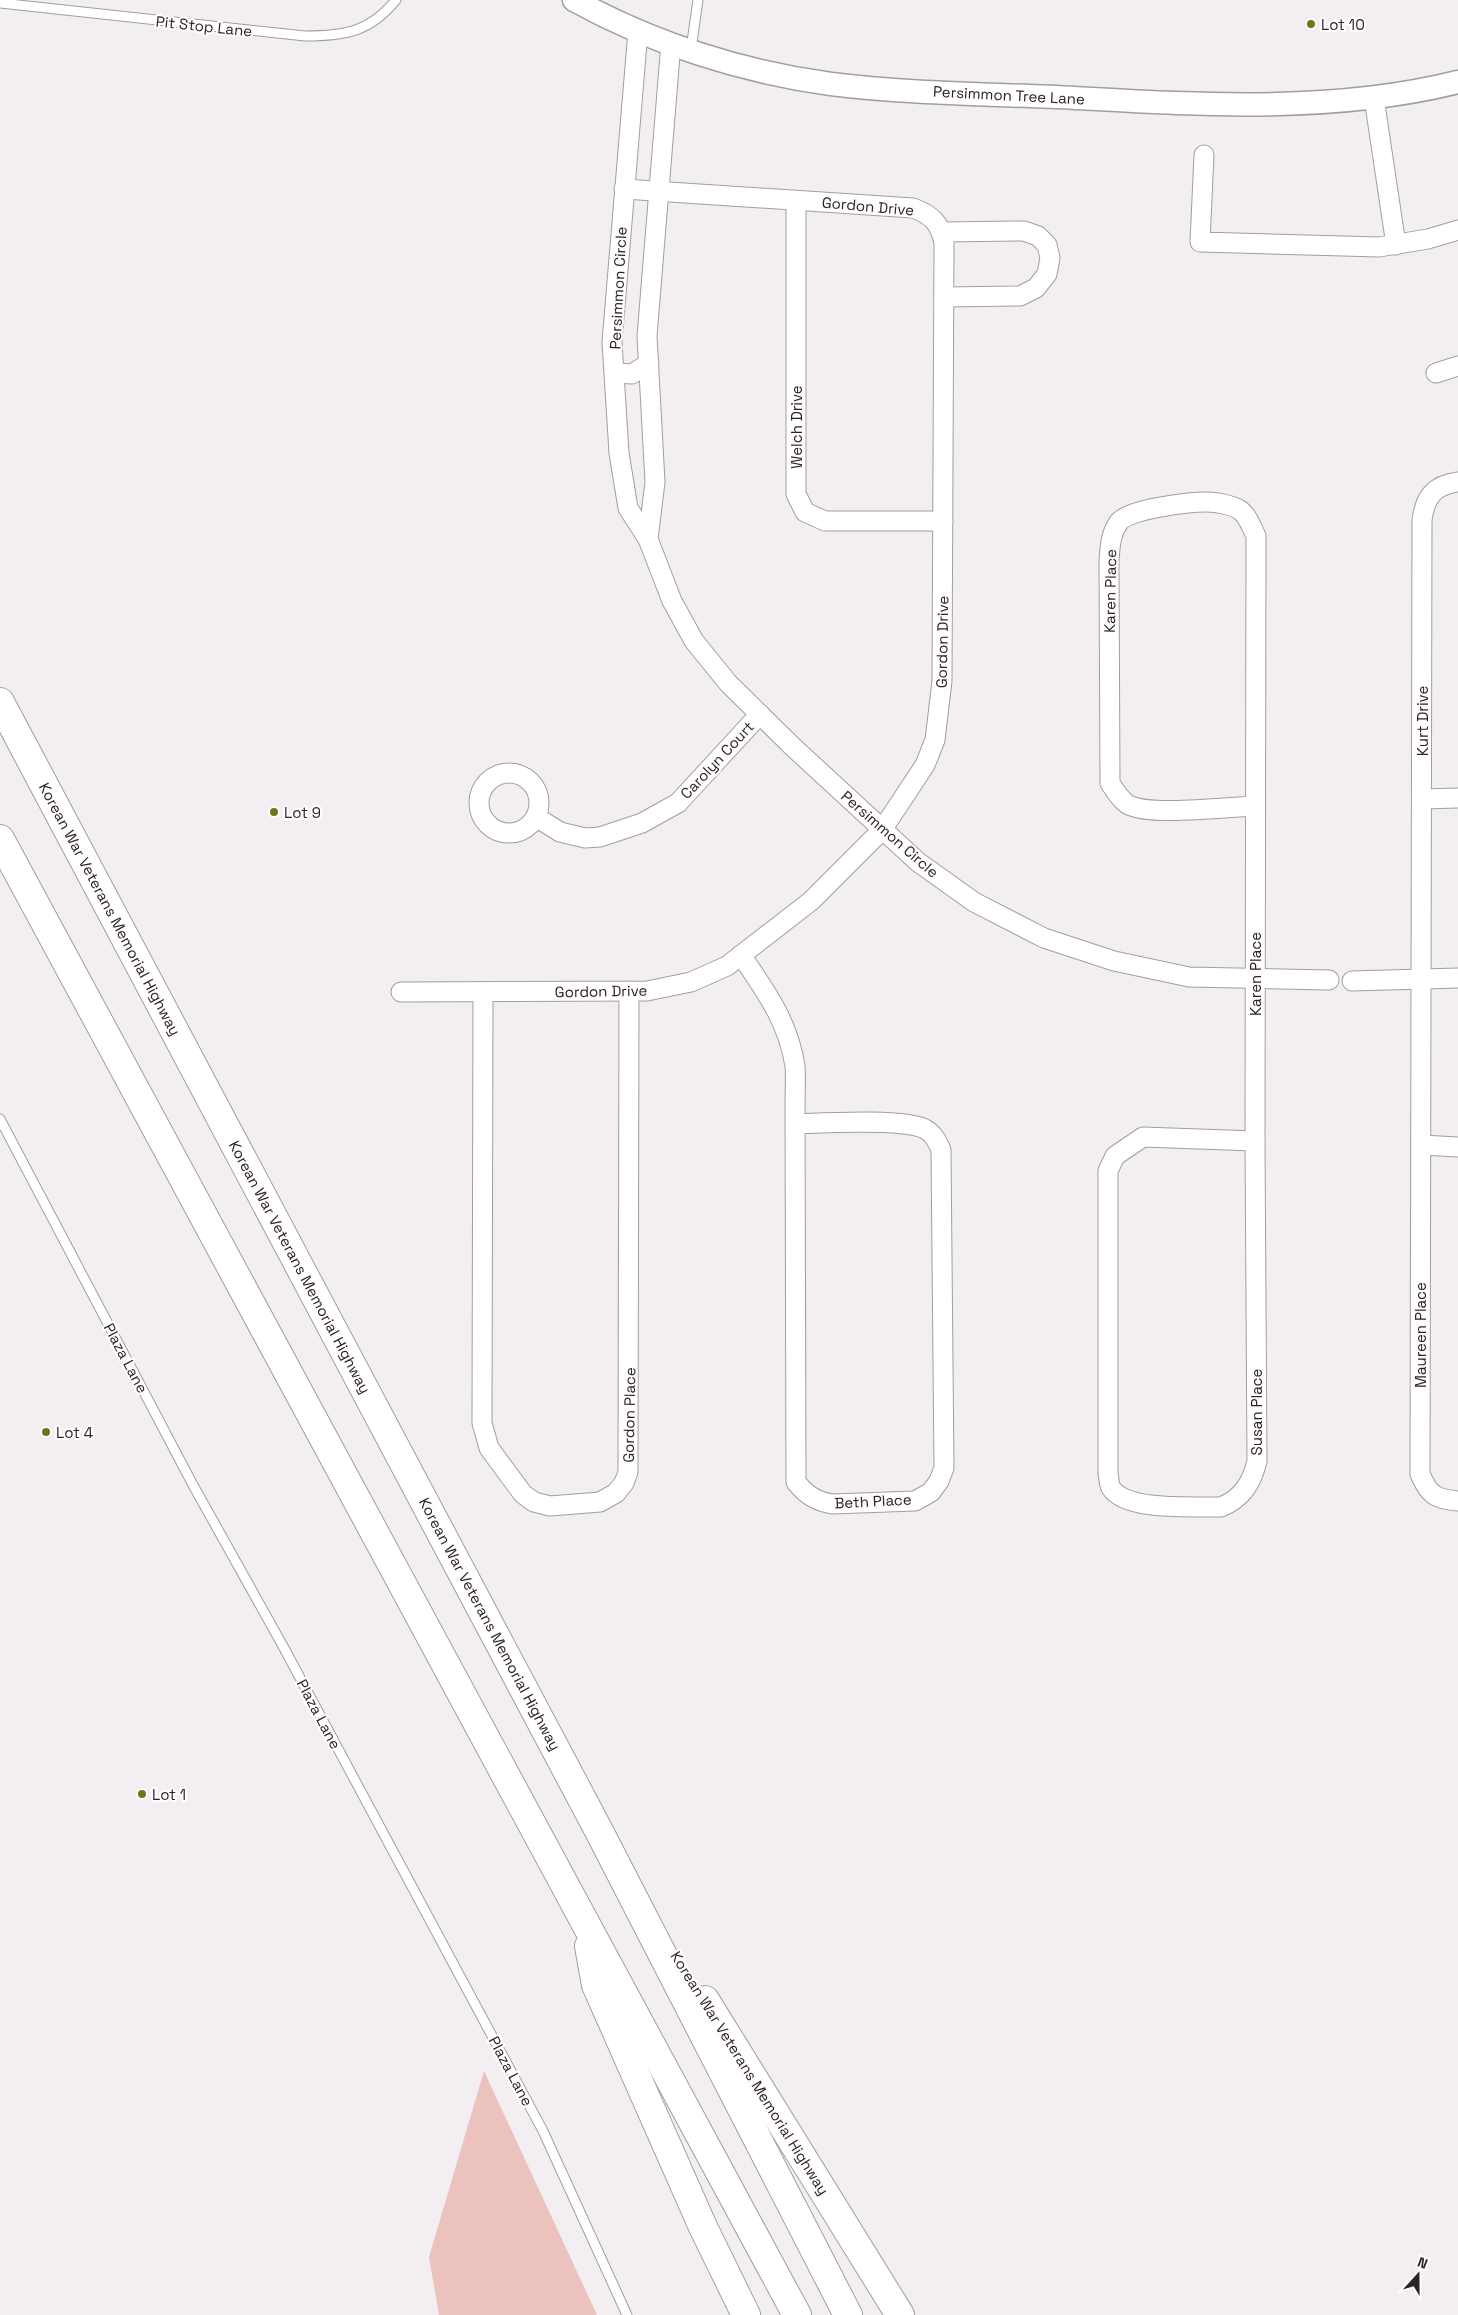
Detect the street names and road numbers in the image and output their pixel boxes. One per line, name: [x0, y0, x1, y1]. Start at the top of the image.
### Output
street label: Pit Stop Lane: [155, 11, 253, 41]
street label: Persimmon Tree Lane: [933, 82, 1086, 108]
street label: Gordon Drive: [821, 193, 915, 220]
street label: Persimmon Circle: [605, 226, 631, 350]
street label: Welch Drive: [787, 385, 806, 469]
street label: Karen Place: [1100, 549, 1120, 633]
street label: Gordon Drive: [932, 595, 952, 688]
street label: Kurt Drive: [1413, 686, 1432, 756]
street label: Carolyn Court: [676, 717, 758, 803]
street label: Korean War Veterans Memorial Highway: [35, 779, 185, 1039]
street label: Persimmon Circle: [837, 786, 943, 882]
street label: Karen Place: [1246, 932, 1265, 1016]
street label: Gordon Drive: [555, 981, 648, 1001]
street label: Korean War Veterans Memorial Highway: [225, 1137, 375, 1397]
street label: Maureen Place: [1411, 1282, 1430, 1388]
street label: Plaza Lane: [100, 1320, 152, 1396]
street label: Gordon Place: [619, 1367, 639, 1463]
street label: Susan Place: [1247, 1368, 1266, 1455]
street label: Beth Place: [834, 1489, 912, 1513]
street label: Korean War Veterans Memorial Highway: [415, 1494, 565, 1754]
street label: Plaza Lane: [293, 1676, 345, 1752]
street label: Korean War Veterans Memorial Highway: [667, 1948, 833, 2198]
street label: Plaza Lane: [485, 2033, 537, 2109]

